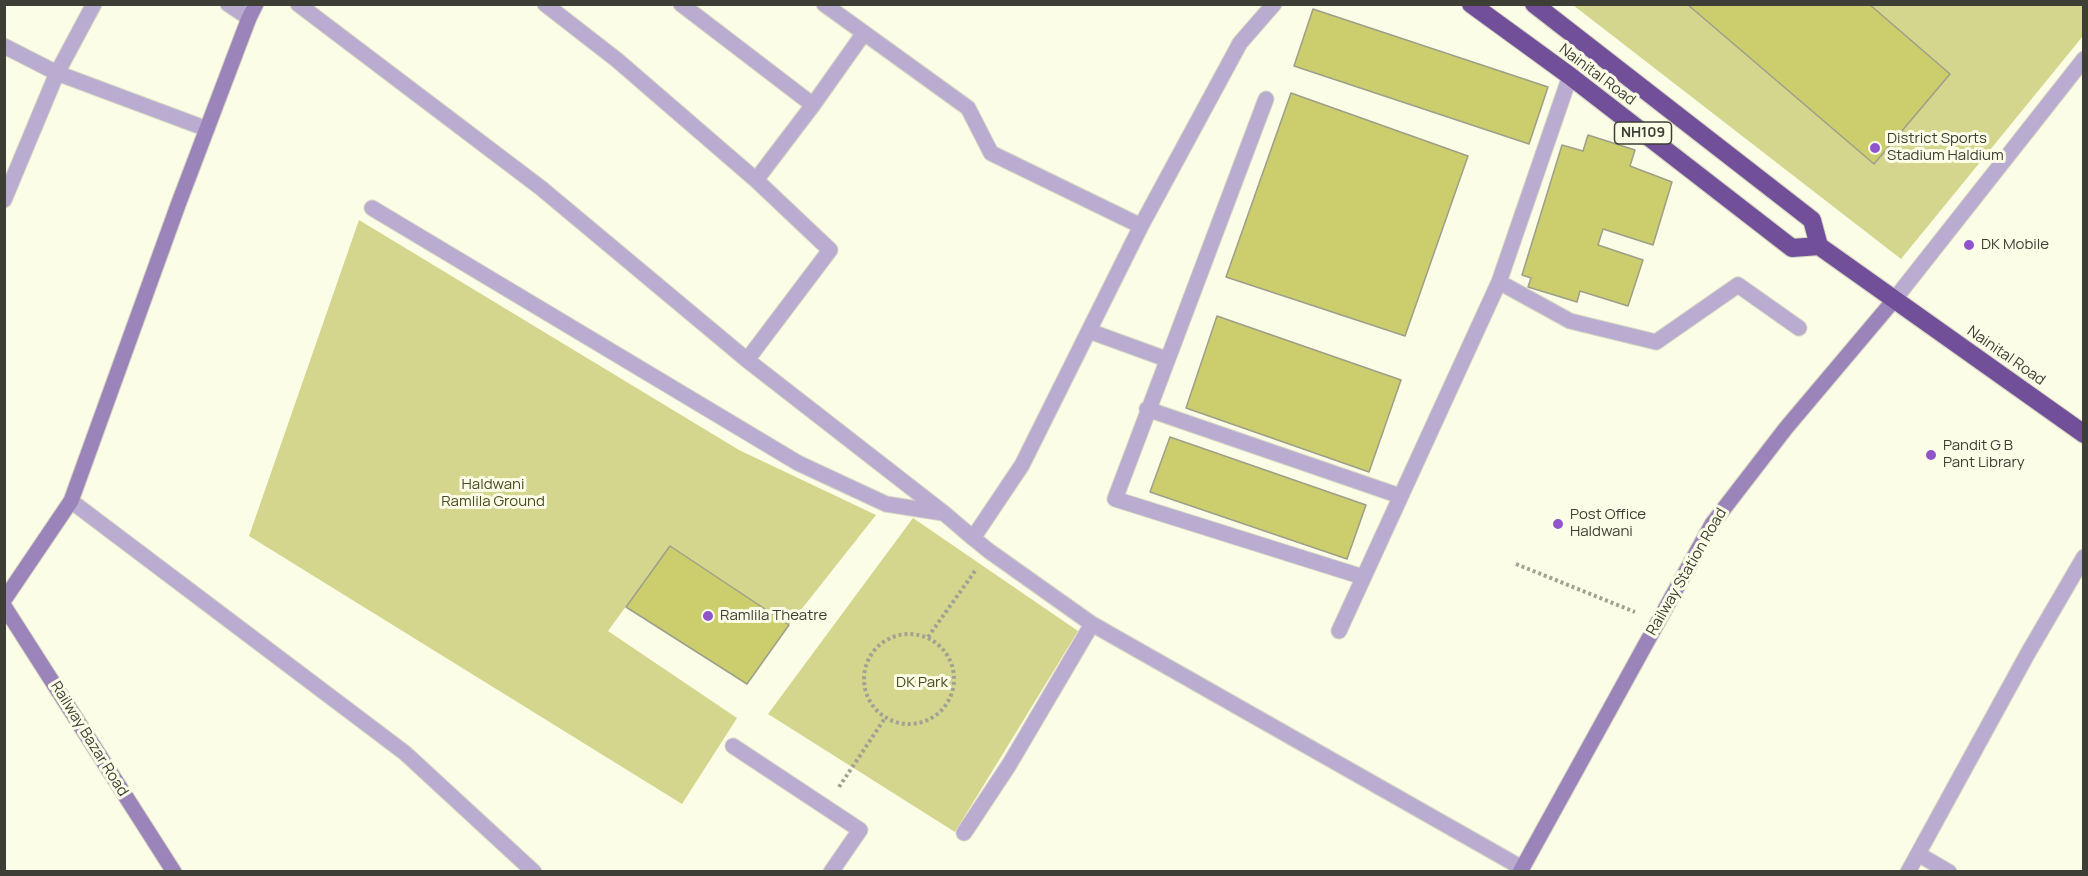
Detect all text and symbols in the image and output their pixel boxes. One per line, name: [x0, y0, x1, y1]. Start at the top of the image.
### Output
street label: Nainital Road: [1555, 40, 1639, 110]
road number: NH109: [1614, 122, 1672, 144]
place label: District Sports Stadium Haldium: [1887, 130, 2004, 165]
marker: District Sports Stadium Haldium: [1868, 141, 1882, 155]
place label: DK Mobile: [1981, 236, 2049, 254]
marker: DK Mobile: [1962, 238, 1976, 252]
street label: Nainital Road: [1964, 323, 2048, 389]
place label: Pandit G B Pant Library: [1943, 437, 2025, 472]
marker: Pandit G B Pant Library: [1924, 448, 1938, 462]
park label: Haldwani Ramlila Ground: [441, 476, 545, 511]
street label: Railway Station Road: [1643, 505, 1731, 639]
place label: Post Office Haldwani: [1570, 506, 1646, 541]
marker: Post Office Haldwani: [1551, 517, 1565, 531]
place label: Ramlila Theatre: [720, 607, 827, 625]
marker: Ramlila Theatre: [701, 609, 715, 623]
park label: DK Park: [896, 674, 948, 692]
street label: Railway Bazar Road: [46, 678, 132, 800]

